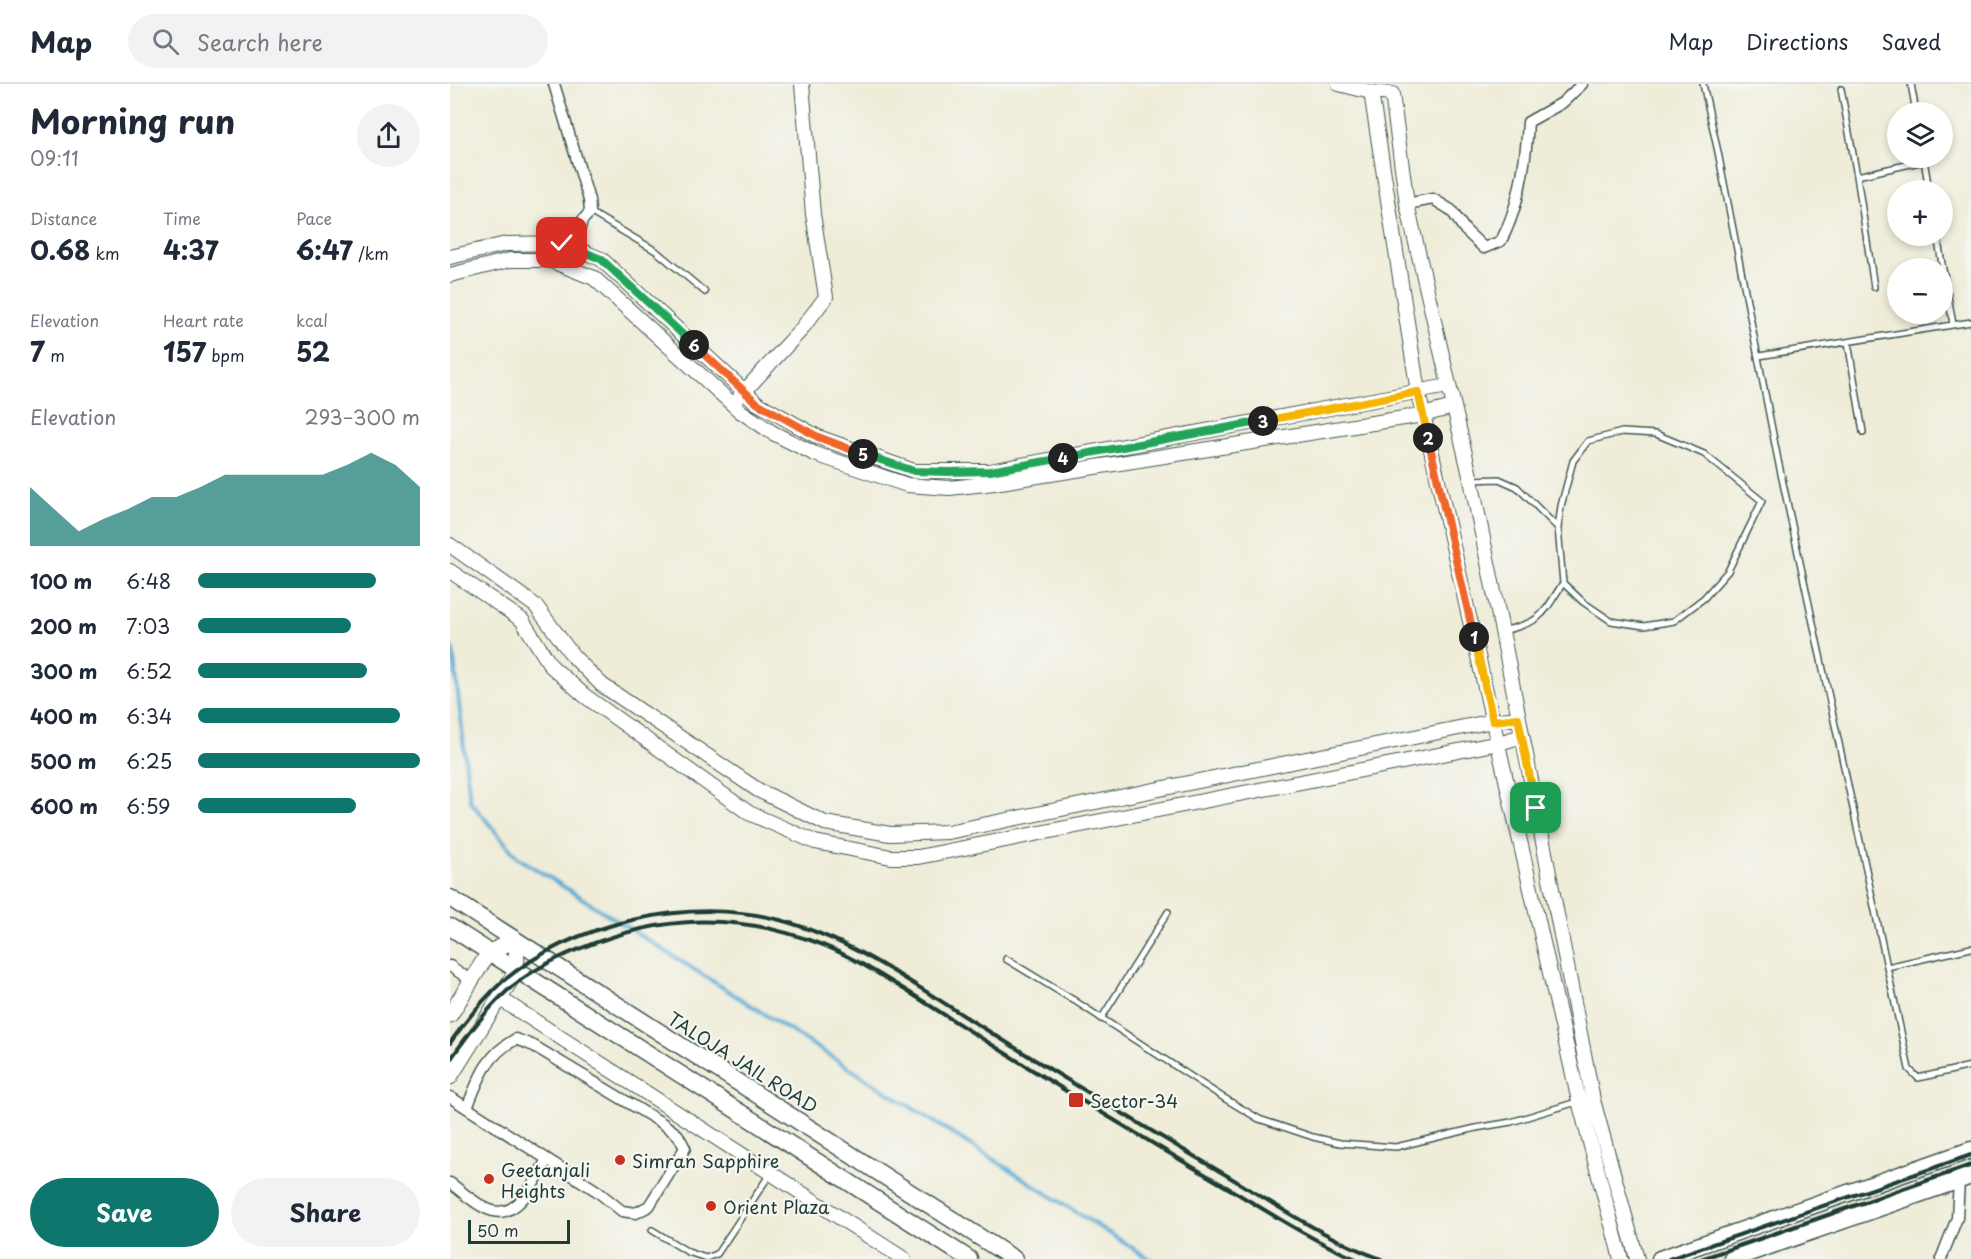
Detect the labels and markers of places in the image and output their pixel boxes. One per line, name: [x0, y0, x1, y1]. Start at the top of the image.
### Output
pin: [536, 217, 587, 268]
pin: 6: [679, 330, 709, 360]
pin: 3: [1248, 406, 1278, 436]
pin: 2: [1413, 423, 1443, 453]
pin: 5: [848, 439, 878, 469]
pin: 4: [1048, 443, 1078, 473]
pin: 1: [1459, 622, 1489, 652]
pin: [1510, 782, 1561, 833]
place label: Sector-34: [1090, 1087, 1178, 1114]
marker: Sector-34: [1067, 1091, 1085, 1109]
place label: Simran Sapphire: [632, 1147, 779, 1174]
marker: Simran Sapphire: [613, 1153, 627, 1167]
place label: Geetanjali Heights: [501, 1156, 590, 1204]
marker: Geetanjali Heights: [482, 1172, 496, 1186]
place label: Orient Plaza: [723, 1193, 830, 1220]
marker: Orient Plaza: [704, 1199, 718, 1213]

